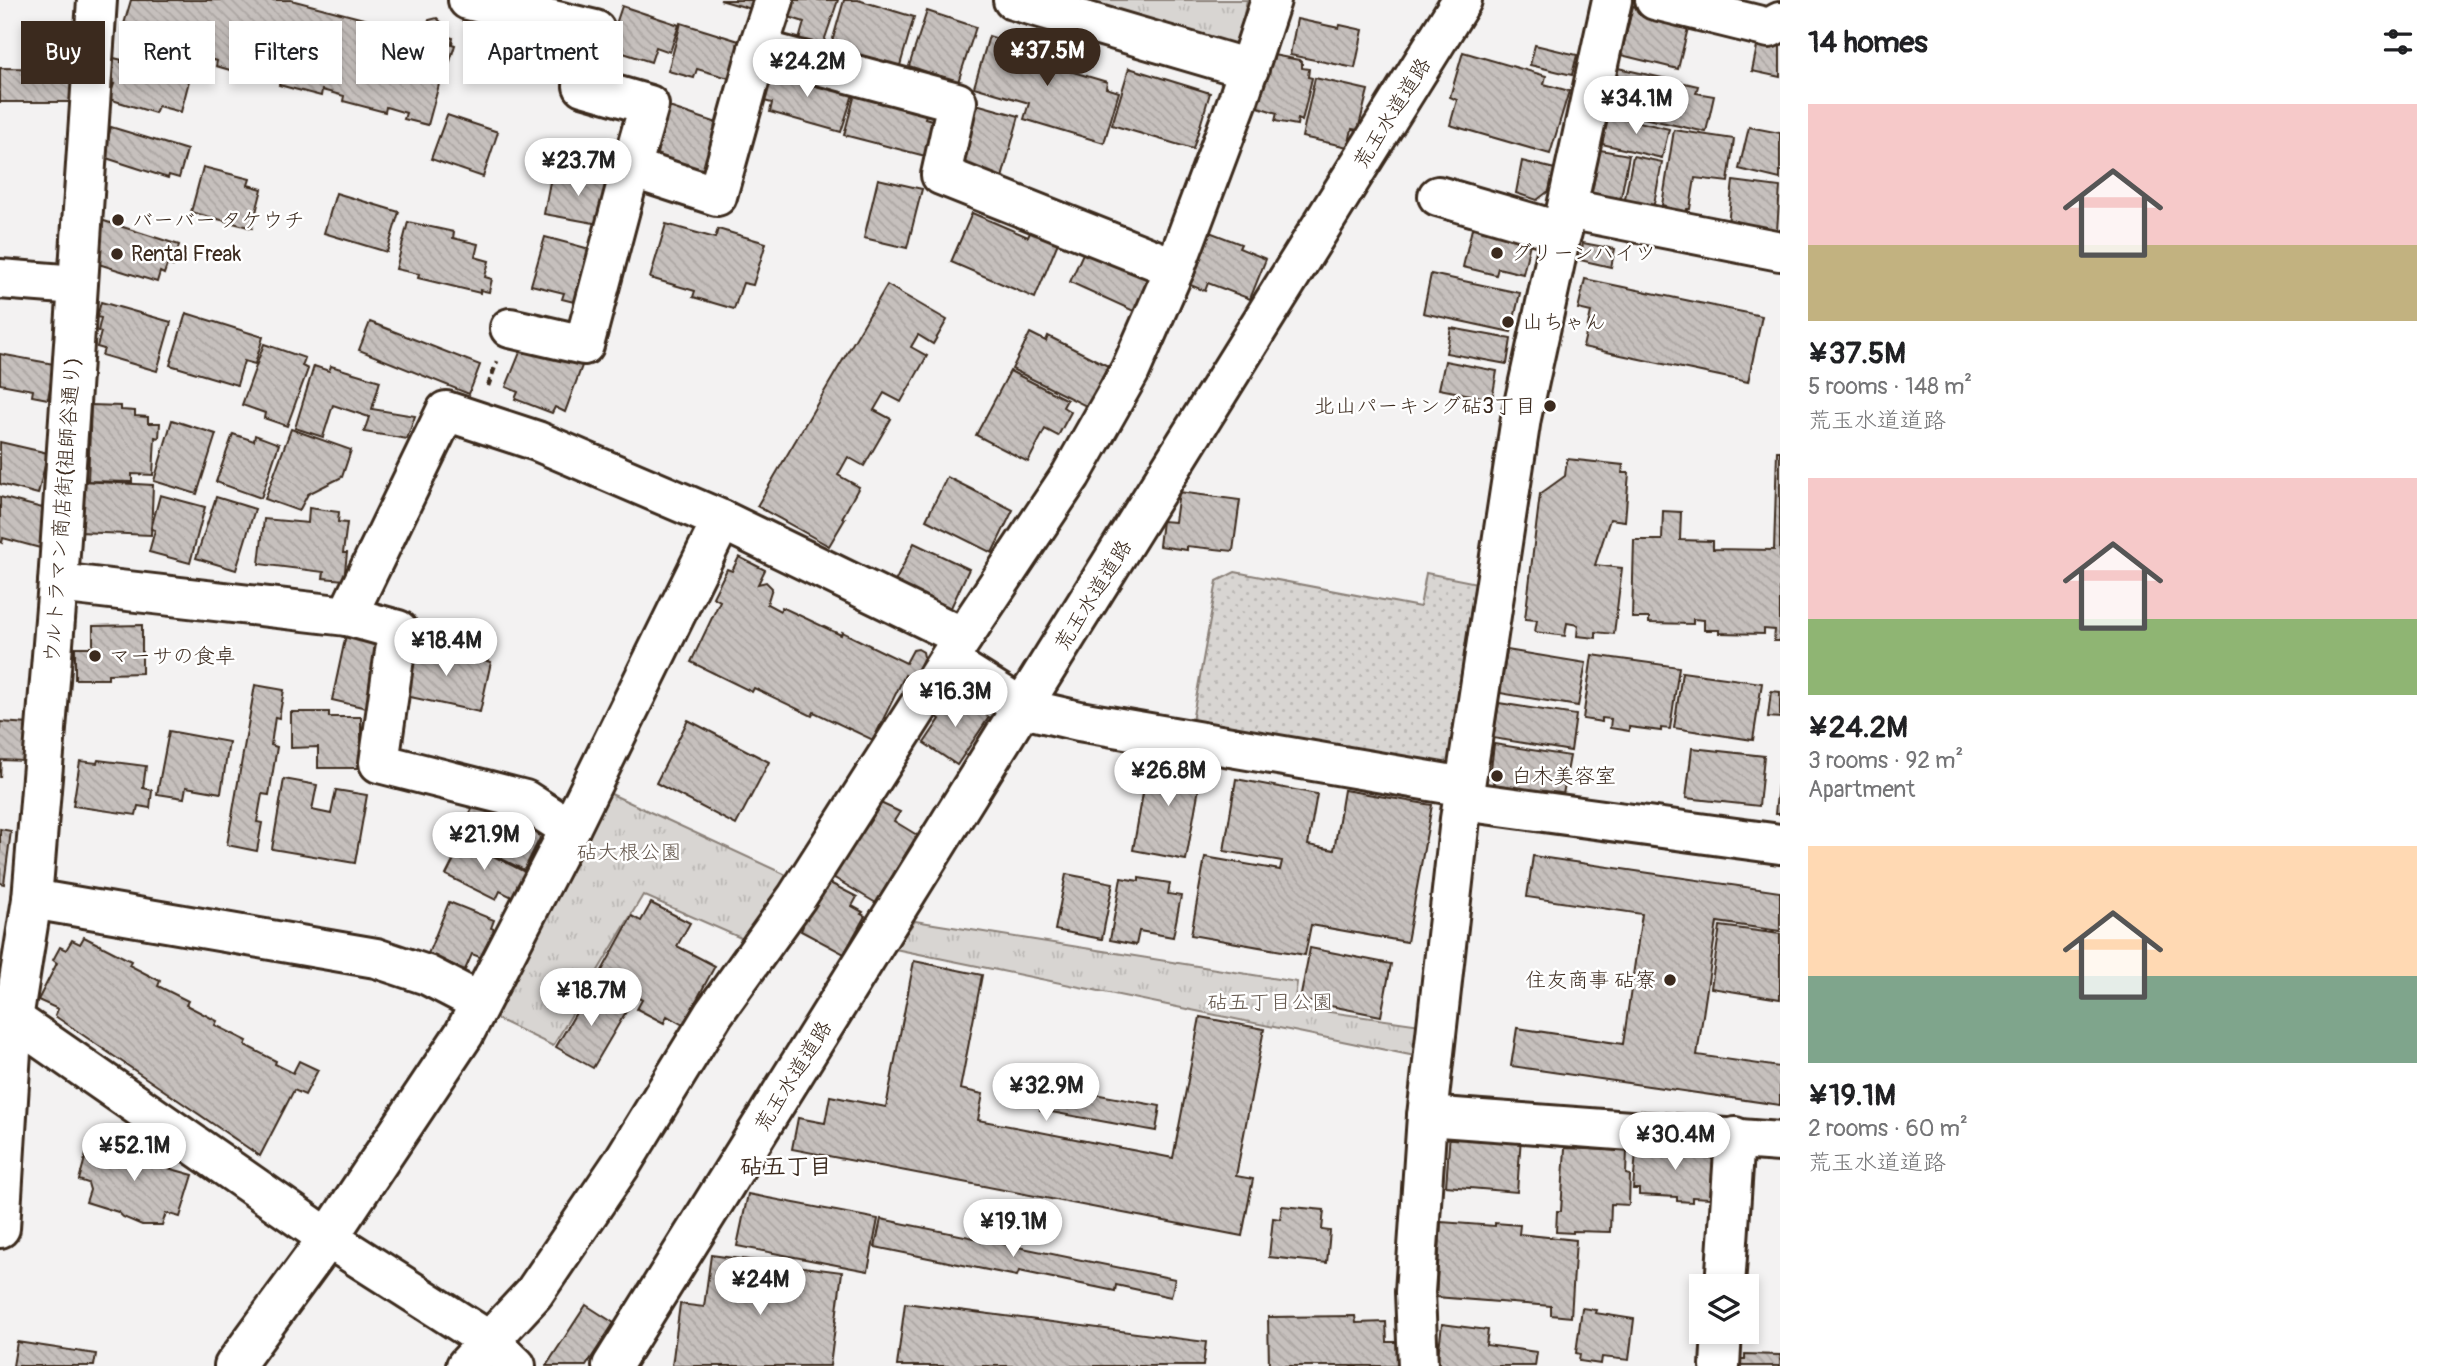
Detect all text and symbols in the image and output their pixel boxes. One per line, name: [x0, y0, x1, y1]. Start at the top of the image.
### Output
chip: Buy: [21, 21, 105, 84]
chip: Rent: [119, 21, 215, 84]
chip: Filters: [229, 21, 342, 84]
chip: New: [356, 21, 449, 84]
chip: Apartment: [463, 21, 623, 84]
icon: filters: [2379, 23, 2417, 61]
text: 14 homes: [1808, 24, 1928, 61]
pin: ¥37.5M: [990, 28, 1104, 88]
text: ¥37.5M: [1009, 36, 1085, 65]
pin: ¥24.2M: [750, 40, 864, 99]
text: ¥24.2M: [769, 47, 845, 76]
street label: 荒玉水道道路: [1348, 53, 1437, 174]
pin: ¥34.1M: [1579, 76, 1693, 136]
text: ¥34.1M: [1600, 84, 1672, 113]
pin: ¥23.7M: [521, 138, 635, 198]
text: ¥23.7M: [541, 146, 615, 175]
icon: home: [2050, 150, 2176, 276]
place label: バーバー タケウチ: [132, 207, 305, 234]
marker: バーバー タケウチ: [110, 212, 126, 228]
place label: グリーンハイツ: [1511, 240, 1656, 267]
place label: Rental Freak: [131, 241, 241, 268]
marker: グリーンハイツ: [1489, 245, 1505, 261]
marker: Rental Freak: [109, 246, 125, 262]
place label: 山ちゃん: [1522, 309, 1606, 336]
marker: 山ちゃん: [1500, 314, 1516, 330]
text: ¥37.5M: [1808, 335, 1906, 372]
street label: ウルトラマン商店街(祖師谷通り): [38, 356, 87, 664]
text: 5 rooms · 148 m²: [1808, 372, 1972, 401]
place label: 北山パーキング砧3丁目: [1314, 393, 1536, 420]
marker: 北山パーキング砧3丁目: [1542, 398, 1558, 414]
text: 荒玉水道道路: [1808, 406, 1946, 435]
icon: home: [2050, 523, 2176, 649]
street label: 荒玉水道道路: [1049, 535, 1138, 656]
pin: ¥18.4M: [389, 618, 503, 678]
text: ¥18.4M: [410, 626, 482, 655]
place label: マーサの食卓: [109, 643, 236, 670]
marker: マーサの食卓: [87, 648, 103, 664]
pin: ¥16.3M: [898, 670, 1012, 729]
text: ¥16.3M: [919, 677, 991, 706]
text: ¥24.2M: [1808, 709, 1908, 746]
text: 3 rooms · 92 m²: [1808, 746, 1963, 775]
pin: ¥26.8M: [1111, 748, 1225, 808]
text: ¥26.8M: [1130, 756, 1206, 785]
place label: 白木美容室: [1511, 763, 1616, 790]
marker: 白木美容室: [1489, 768, 1505, 784]
text: Apartment: [1808, 775, 1915, 804]
pin: ¥21.9M: [427, 812, 541, 872]
text: ¥21.9M: [448, 820, 520, 849]
park label: 砧大根公園: [577, 839, 682, 866]
icon: home: [2050, 892, 2176, 1018]
place label: 住友商事 砧寮: [1525, 967, 1656, 994]
pin: ¥18.7M: [534, 968, 648, 1028]
marker: 住友商事 砧寮: [1662, 972, 1678, 988]
text: ¥18.7M: [556, 976, 626, 1005]
park label: 砧五丁目公園: [1207, 989, 1333, 1016]
street label: 荒玉水道道路: [749, 1016, 838, 1137]
pin: ¥32.9M: [989, 1064, 1103, 1123]
text: ¥32.9M: [1008, 1071, 1084, 1100]
text: ¥19.1M: [1808, 1077, 1896, 1114]
pin: ¥30.4M: [1618, 1112, 1732, 1172]
text: 2 rooms · 60 m²: [1808, 1114, 1968, 1143]
text: ¥30.4M: [1635, 1120, 1715, 1149]
pin: ¥52.1M: [77, 1124, 191, 1183]
text: ¥52.1M: [98, 1131, 170, 1160]
text: 荒玉水道道路: [1808, 1148, 1946, 1177]
district label: 砧五丁目: [740, 1152, 832, 1181]
pin: ¥19.1M: [956, 1200, 1070, 1259]
text: ¥19.1M: [979, 1207, 1047, 1236]
pin: ¥24M: [719, 1258, 801, 1317]
text: ¥24M: [731, 1265, 789, 1294]
map controls: [1689, 1274, 1759, 1344]
button: layers: [1689, 1274, 1759, 1344]

